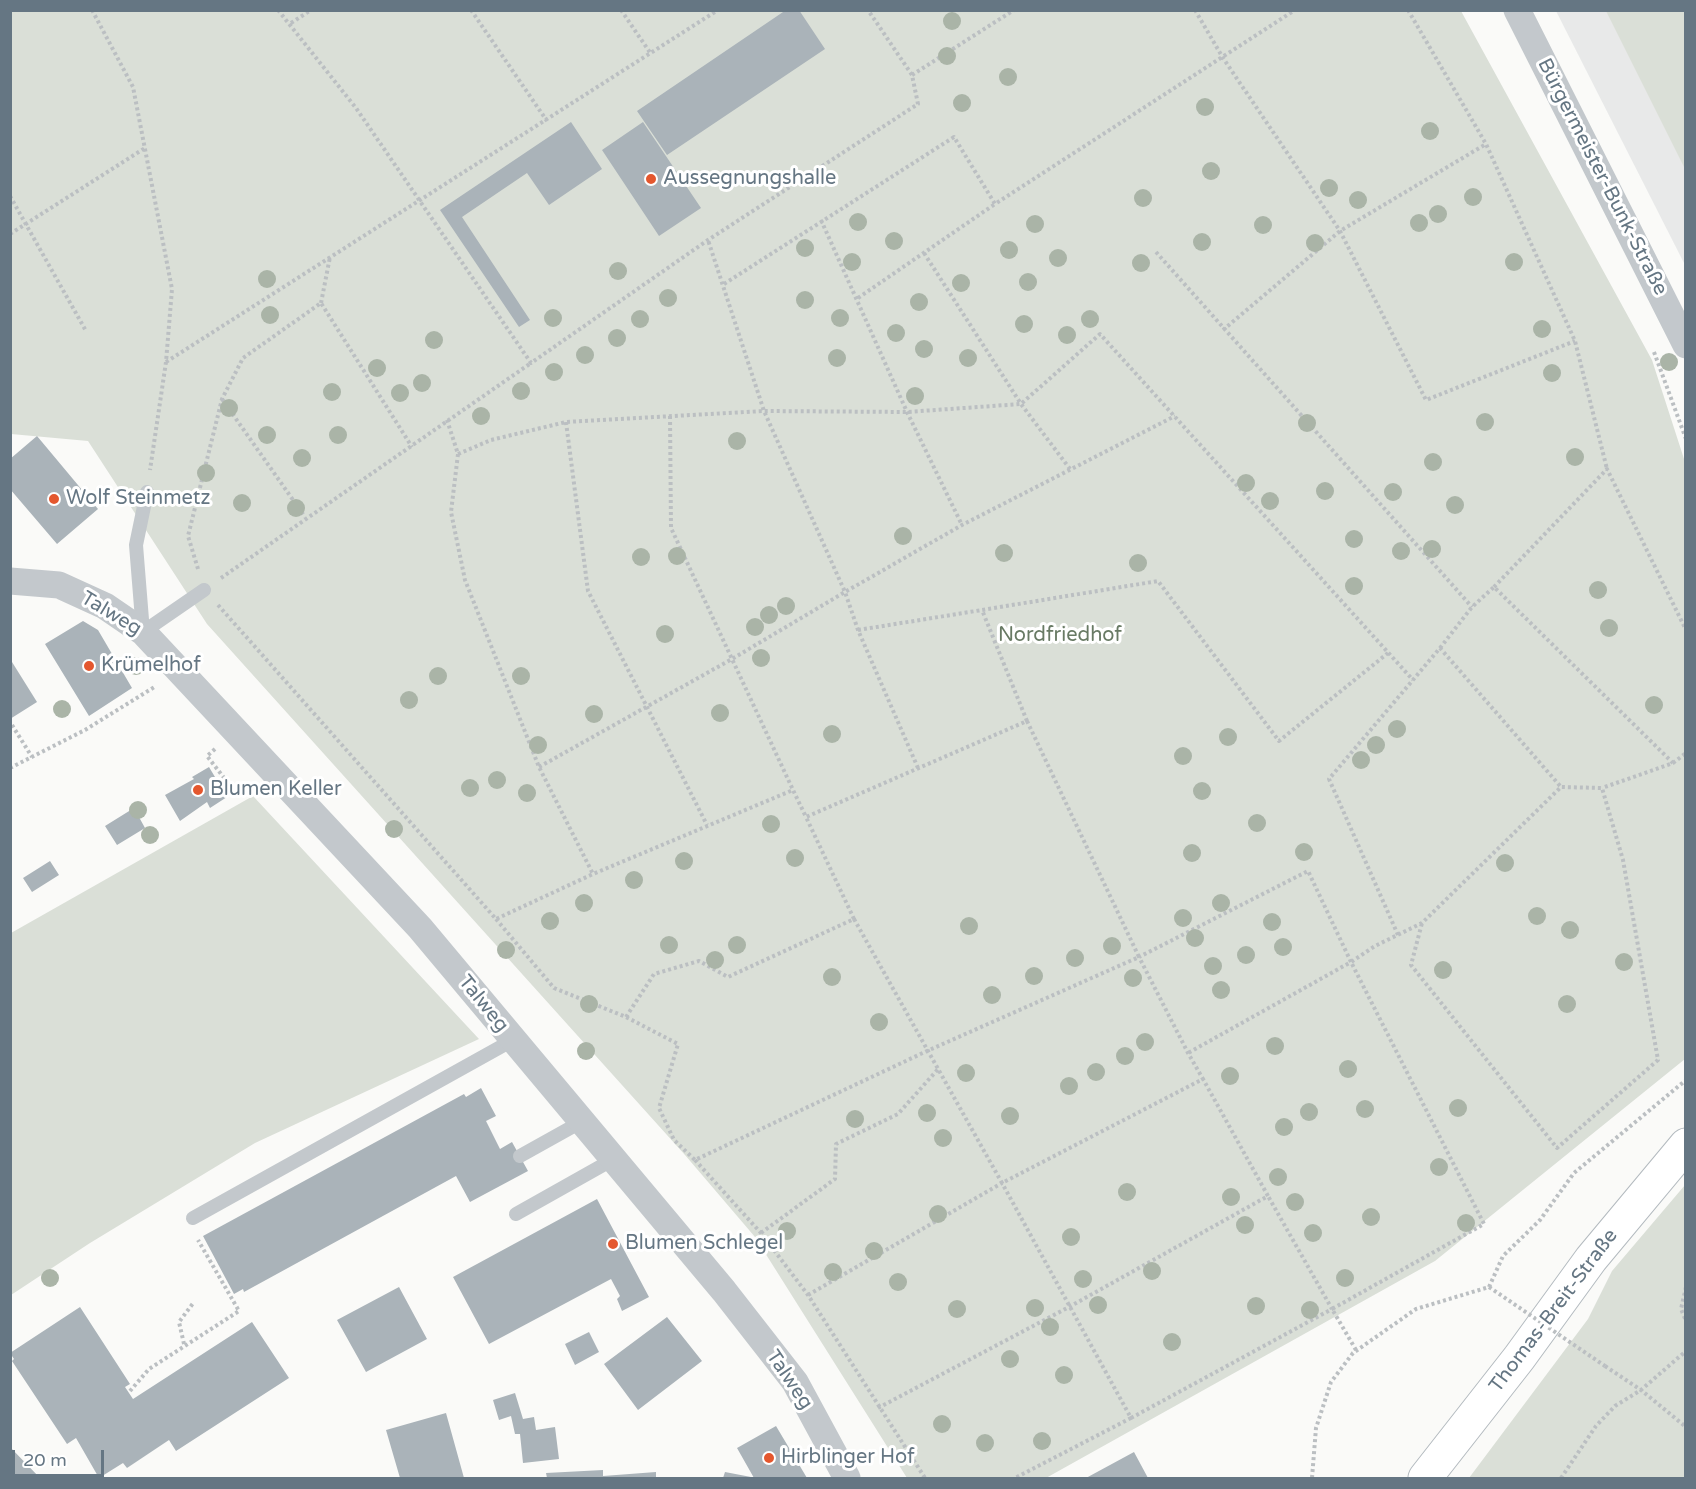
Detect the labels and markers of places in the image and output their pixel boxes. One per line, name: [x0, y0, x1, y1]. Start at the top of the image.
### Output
place label: Aussegnungshalle: [663, 167, 836, 191]
marker: Aussegnungshalle: [644, 172, 658, 186]
place label: Wolf Steinmetz: [66, 487, 210, 511]
marker: Wolf Steinmetz: [47, 492, 61, 506]
place label: Krümelhof: [101, 654, 201, 678]
marker: Krümelhof: [82, 659, 96, 673]
place label: Blumen Keller: [210, 778, 342, 802]
marker: Blumen Keller: [191, 783, 205, 797]
place label: Blumen Schlegel: [625, 1232, 783, 1256]
marker: Blumen Schlegel: [606, 1237, 620, 1251]
place label: Hirblinger Hof: [781, 1446, 915, 1470]
marker: Hirblinger Hof: [762, 1451, 776, 1465]

